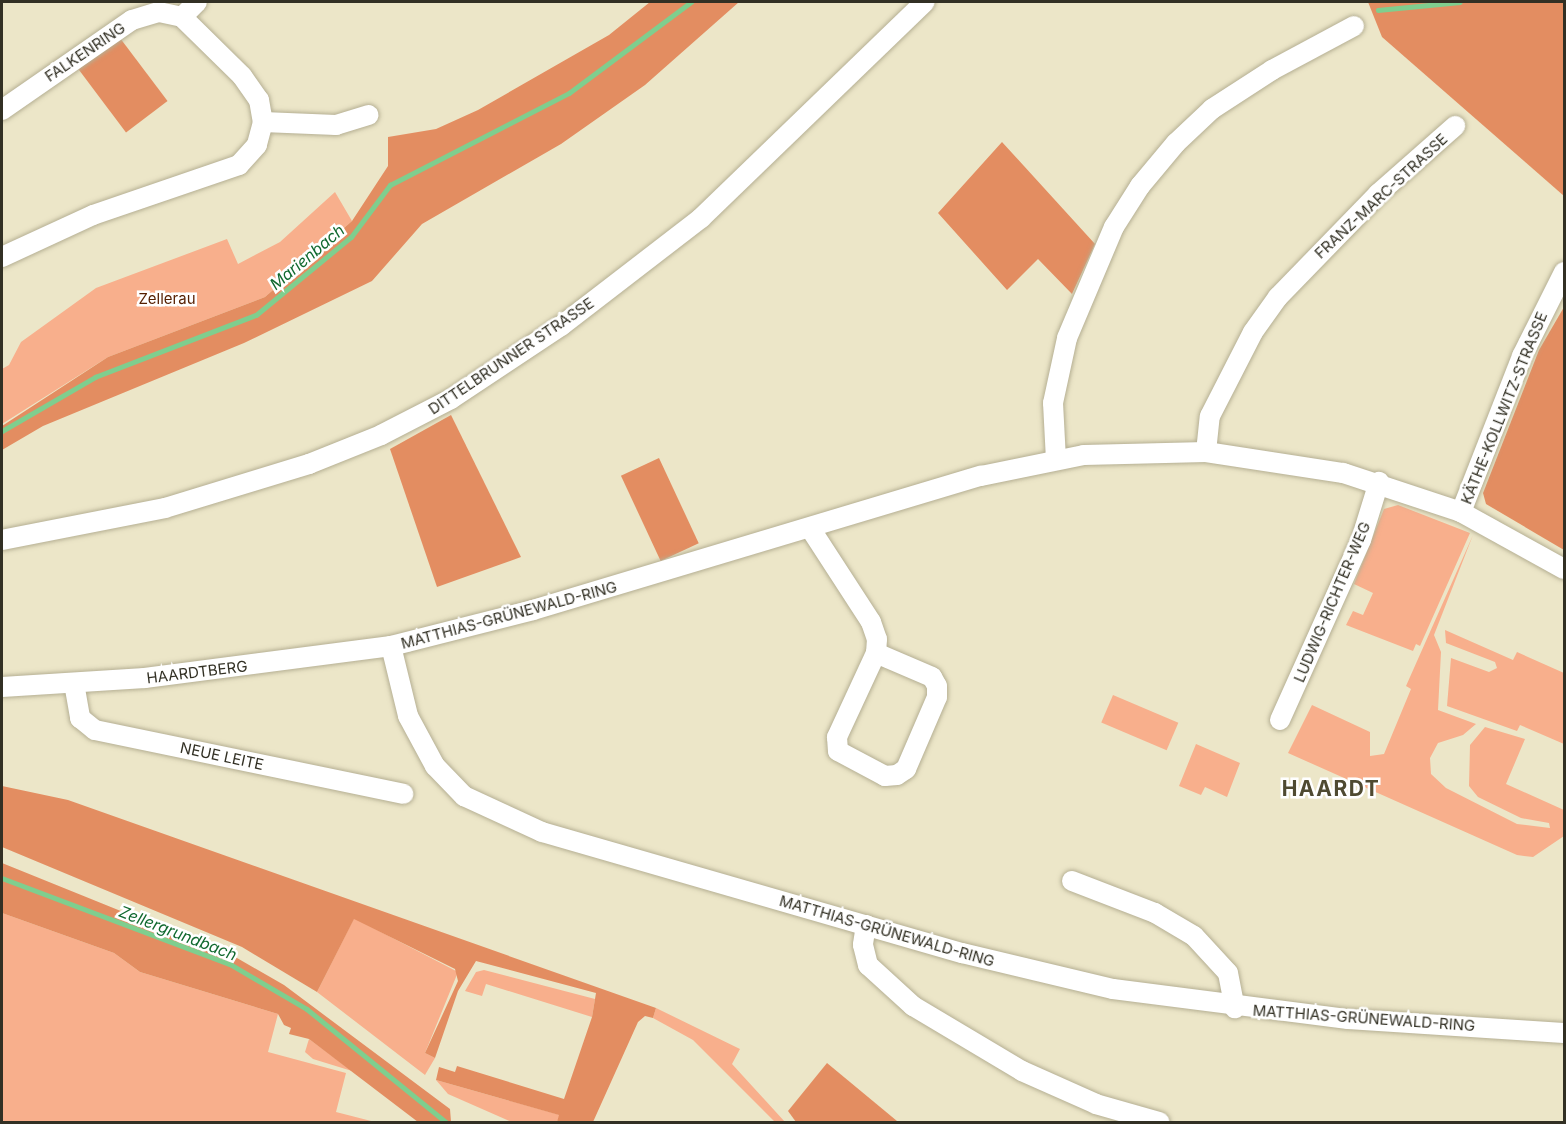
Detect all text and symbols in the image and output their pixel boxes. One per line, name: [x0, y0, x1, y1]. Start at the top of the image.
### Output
street label: FALKENRING: [41, 19, 129, 85]
street label: FRANZ-MARC-STRASSE: [1311, 130, 1451, 262]
water label: Marienbach: [266, 220, 348, 294]
park label: Zellerau: [138, 290, 196, 308]
street label: DITTELBRUNNER STRASSE: [425, 294, 597, 418]
street label: KÄTHE-KOLLWITZ-STRASSE: [1457, 309, 1551, 507]
street label: LUDWIG-RICHTER-WEG: [1290, 519, 1374, 685]
street label: MATTHIAS-GRÜNEWALD-RING: [399, 577, 619, 653]
street label: HAARDTBERG: [146, 657, 248, 687]
street label: NEUE LEITE: [179, 738, 265, 774]
district label: HAARDT: [1282, 776, 1380, 802]
street label: MATTHIAS-GRÜNEWALD-RING: [777, 892, 997, 970]
water label: Zellergrundbach: [116, 902, 240, 964]
street label: MATTHIAS-GRÜNEWALD-RING: [1252, 1001, 1476, 1035]

